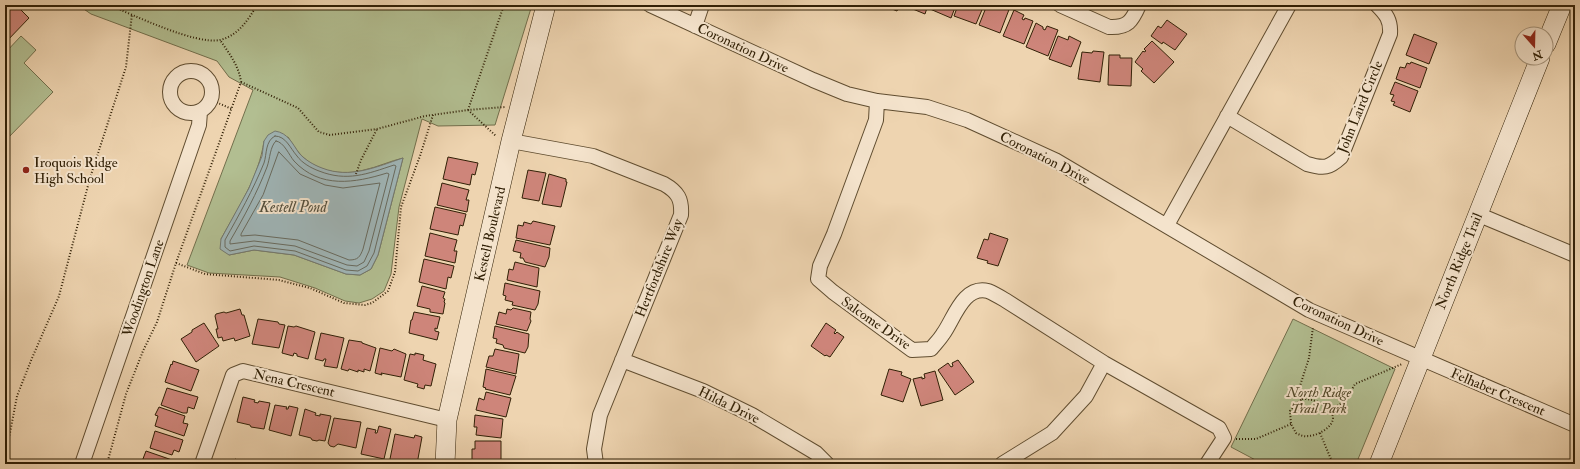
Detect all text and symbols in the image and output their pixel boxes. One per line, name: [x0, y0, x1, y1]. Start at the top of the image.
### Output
street label: Coronation Drive: [695, 19, 792, 77]
north arrow: [1514, 26, 1554, 66]
text: N: [1529, 47, 1545, 63]
street label: John Laird Circle: [1333, 58, 1386, 157]
street label: Coronation Drive: [997, 128, 1093, 188]
place label: Iroquois Ridge High School: [34, 154, 118, 187]
marker: Iroquois Ridge High School: [21, 165, 31, 175]
street label: Kestell Boulevard: [471, 185, 509, 283]
water label: Kestell Pond: [258, 198, 328, 217]
street label: North Ridge Trail: [1432, 210, 1486, 312]
street label: Hertfordshire Way: [632, 215, 688, 320]
street label: Woodington Lane: [118, 237, 168, 340]
street label: Coronation Drive: [1290, 292, 1387, 350]
street label: Salcome Drive: [838, 293, 914, 353]
street label: Felhaber Crescent: [1448, 364, 1548, 420]
street label: Nena Crescent: [252, 365, 337, 401]
street label: Hilda Drive: [695, 383, 763, 427]
park label: North Ridge Trail Park: [1286, 384, 1351, 417]

